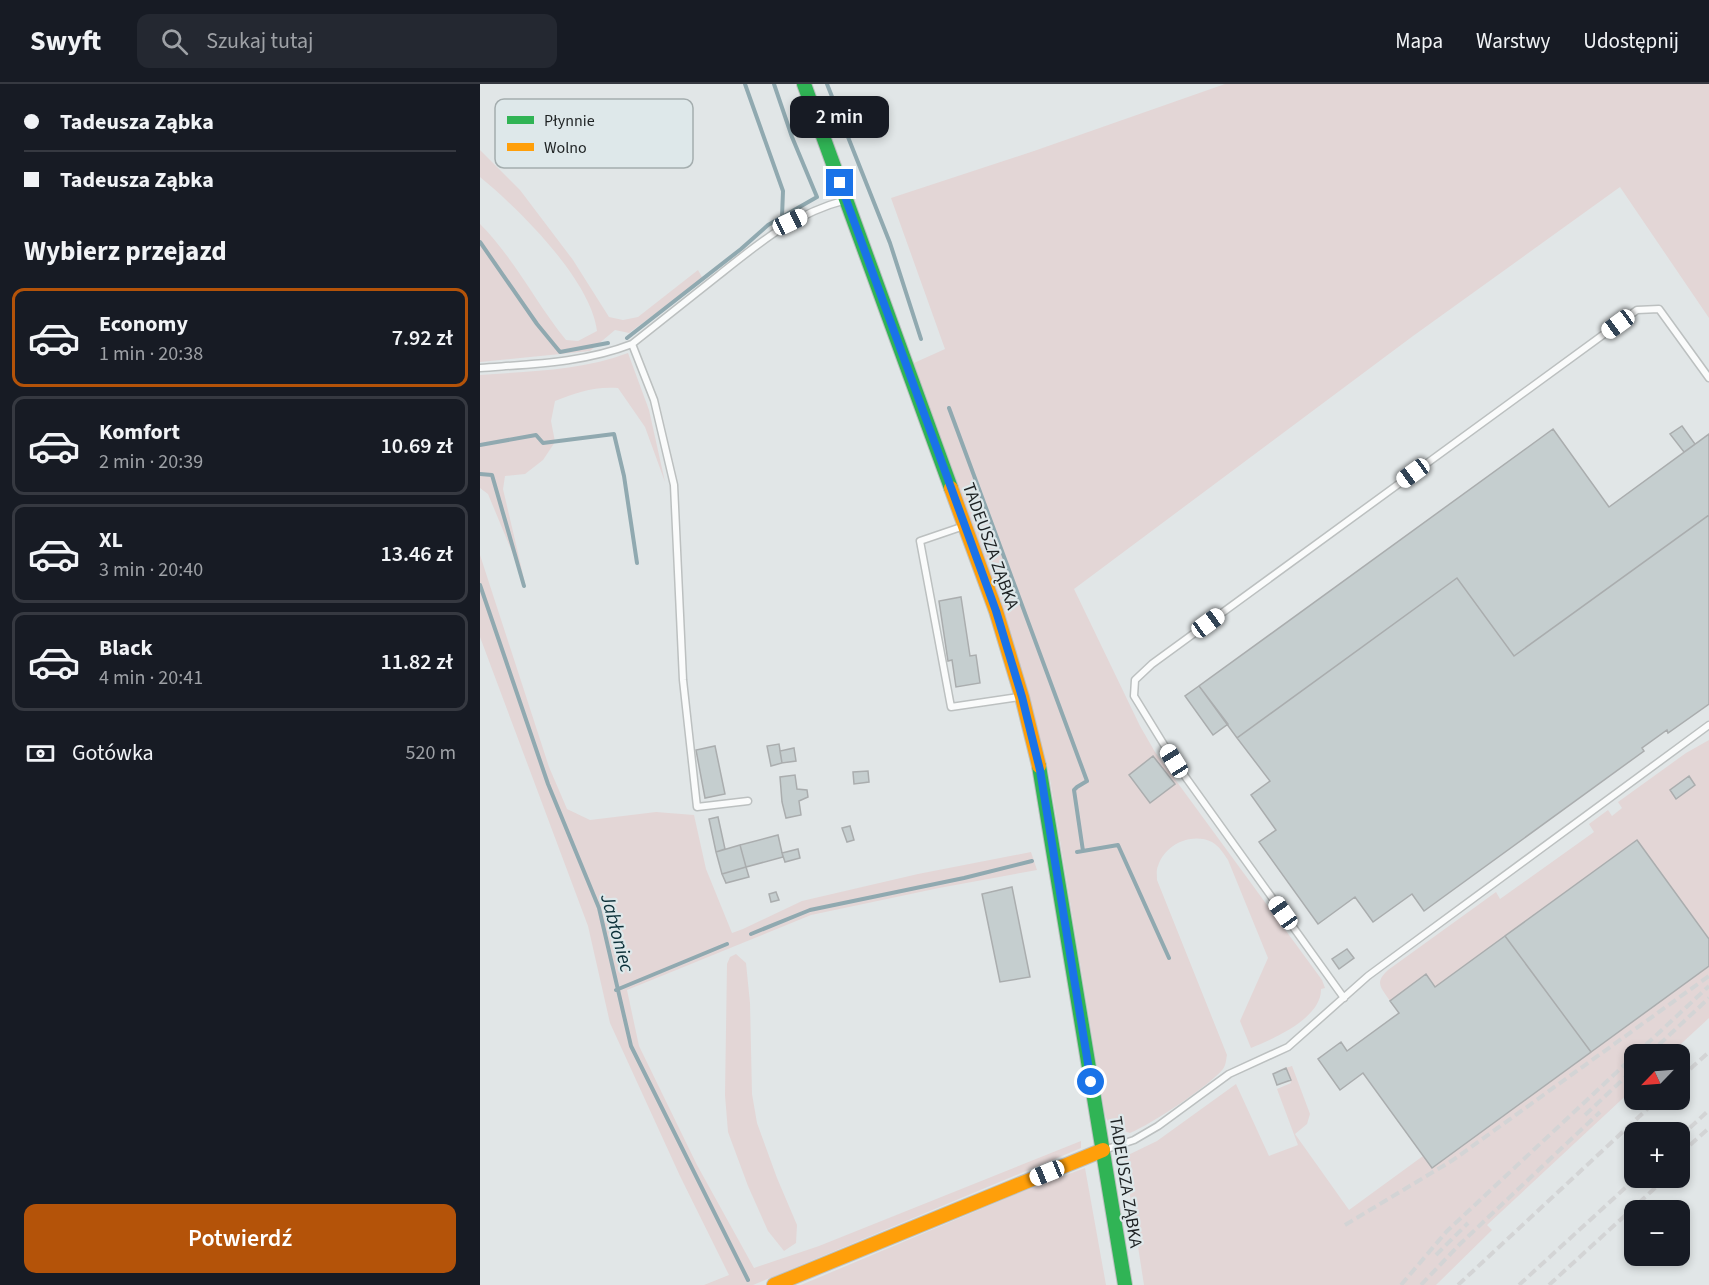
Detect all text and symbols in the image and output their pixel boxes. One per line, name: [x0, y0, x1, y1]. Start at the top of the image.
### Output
search box: [137, 14, 557, 68]
text: Swyft: [30, 21, 101, 61]
icon: search: [158, 25, 191, 58]
text: Szukaj tutaj: [206, 25, 314, 57]
text: Mapa: [1395, 26, 1443, 56]
text: Warstwy: [1476, 26, 1550, 56]
text: Udostępnij: [1583, 26, 1679, 56]
callout: 2 min: [790, 96, 890, 138]
legend: [495, 99, 693, 168]
text: 2 min: [816, 103, 863, 131]
text: Tadeusza Ząbka: [60, 106, 214, 138]
text: Płynnie: [544, 110, 595, 132]
text: Wolno: [544, 137, 587, 159]
text: Tadeusza Ząbka: [60, 164, 214, 196]
route end: [826, 169, 853, 196]
car: [770, 206, 810, 238]
text: Wybierz przejazd: [24, 232, 227, 271]
car: [1598, 306, 1638, 342]
text: Economy: [99, 308, 188, 340]
icon: car: [27, 311, 81, 365]
text: 7.92 zł: [392, 322, 453, 354]
text: 1 min · 20:38: [99, 340, 203, 368]
text: Komfort: [99, 416, 180, 448]
icon: car: [27, 419, 81, 473]
text: 10.69 zł: [380, 430, 453, 462]
text: 2 min · 20:39: [99, 448, 203, 476]
car: [1393, 455, 1433, 491]
street label: TADEUSZA ZĄBKA: [956, 479, 1025, 613]
text: XL: [99, 524, 123, 556]
icon: car: [27, 527, 81, 581]
text: 13.46 zł: [380, 538, 453, 570]
text: 3 min · 20:40: [99, 556, 203, 584]
car: [1188, 605, 1228, 641]
text: Black: [99, 632, 153, 664]
icon: car: [27, 635, 81, 689]
text: 11.82 zł: [380, 646, 453, 678]
text: 4 min · 20:41: [99, 664, 203, 692]
icon: cash: [24, 737, 57, 770]
text: Gotówka: [72, 737, 154, 769]
text: 520 m: [406, 739, 456, 767]
car: [1157, 741, 1191, 781]
water label: Jabłoniec: [593, 890, 641, 976]
car: [1265, 893, 1301, 933]
north arrow: [1624, 1044, 1690, 1110]
map controls: [1624, 1044, 1690, 1266]
route start: [1077, 1068, 1104, 1095]
street label: TADEUSZA ZĄBKA: [1103, 1114, 1148, 1250]
button: +: [1624, 1122, 1690, 1188]
car: [1027, 1158, 1067, 1188]
button: −: [1624, 1200, 1690, 1266]
button: Potwierdź: [24, 1204, 456, 1273]

